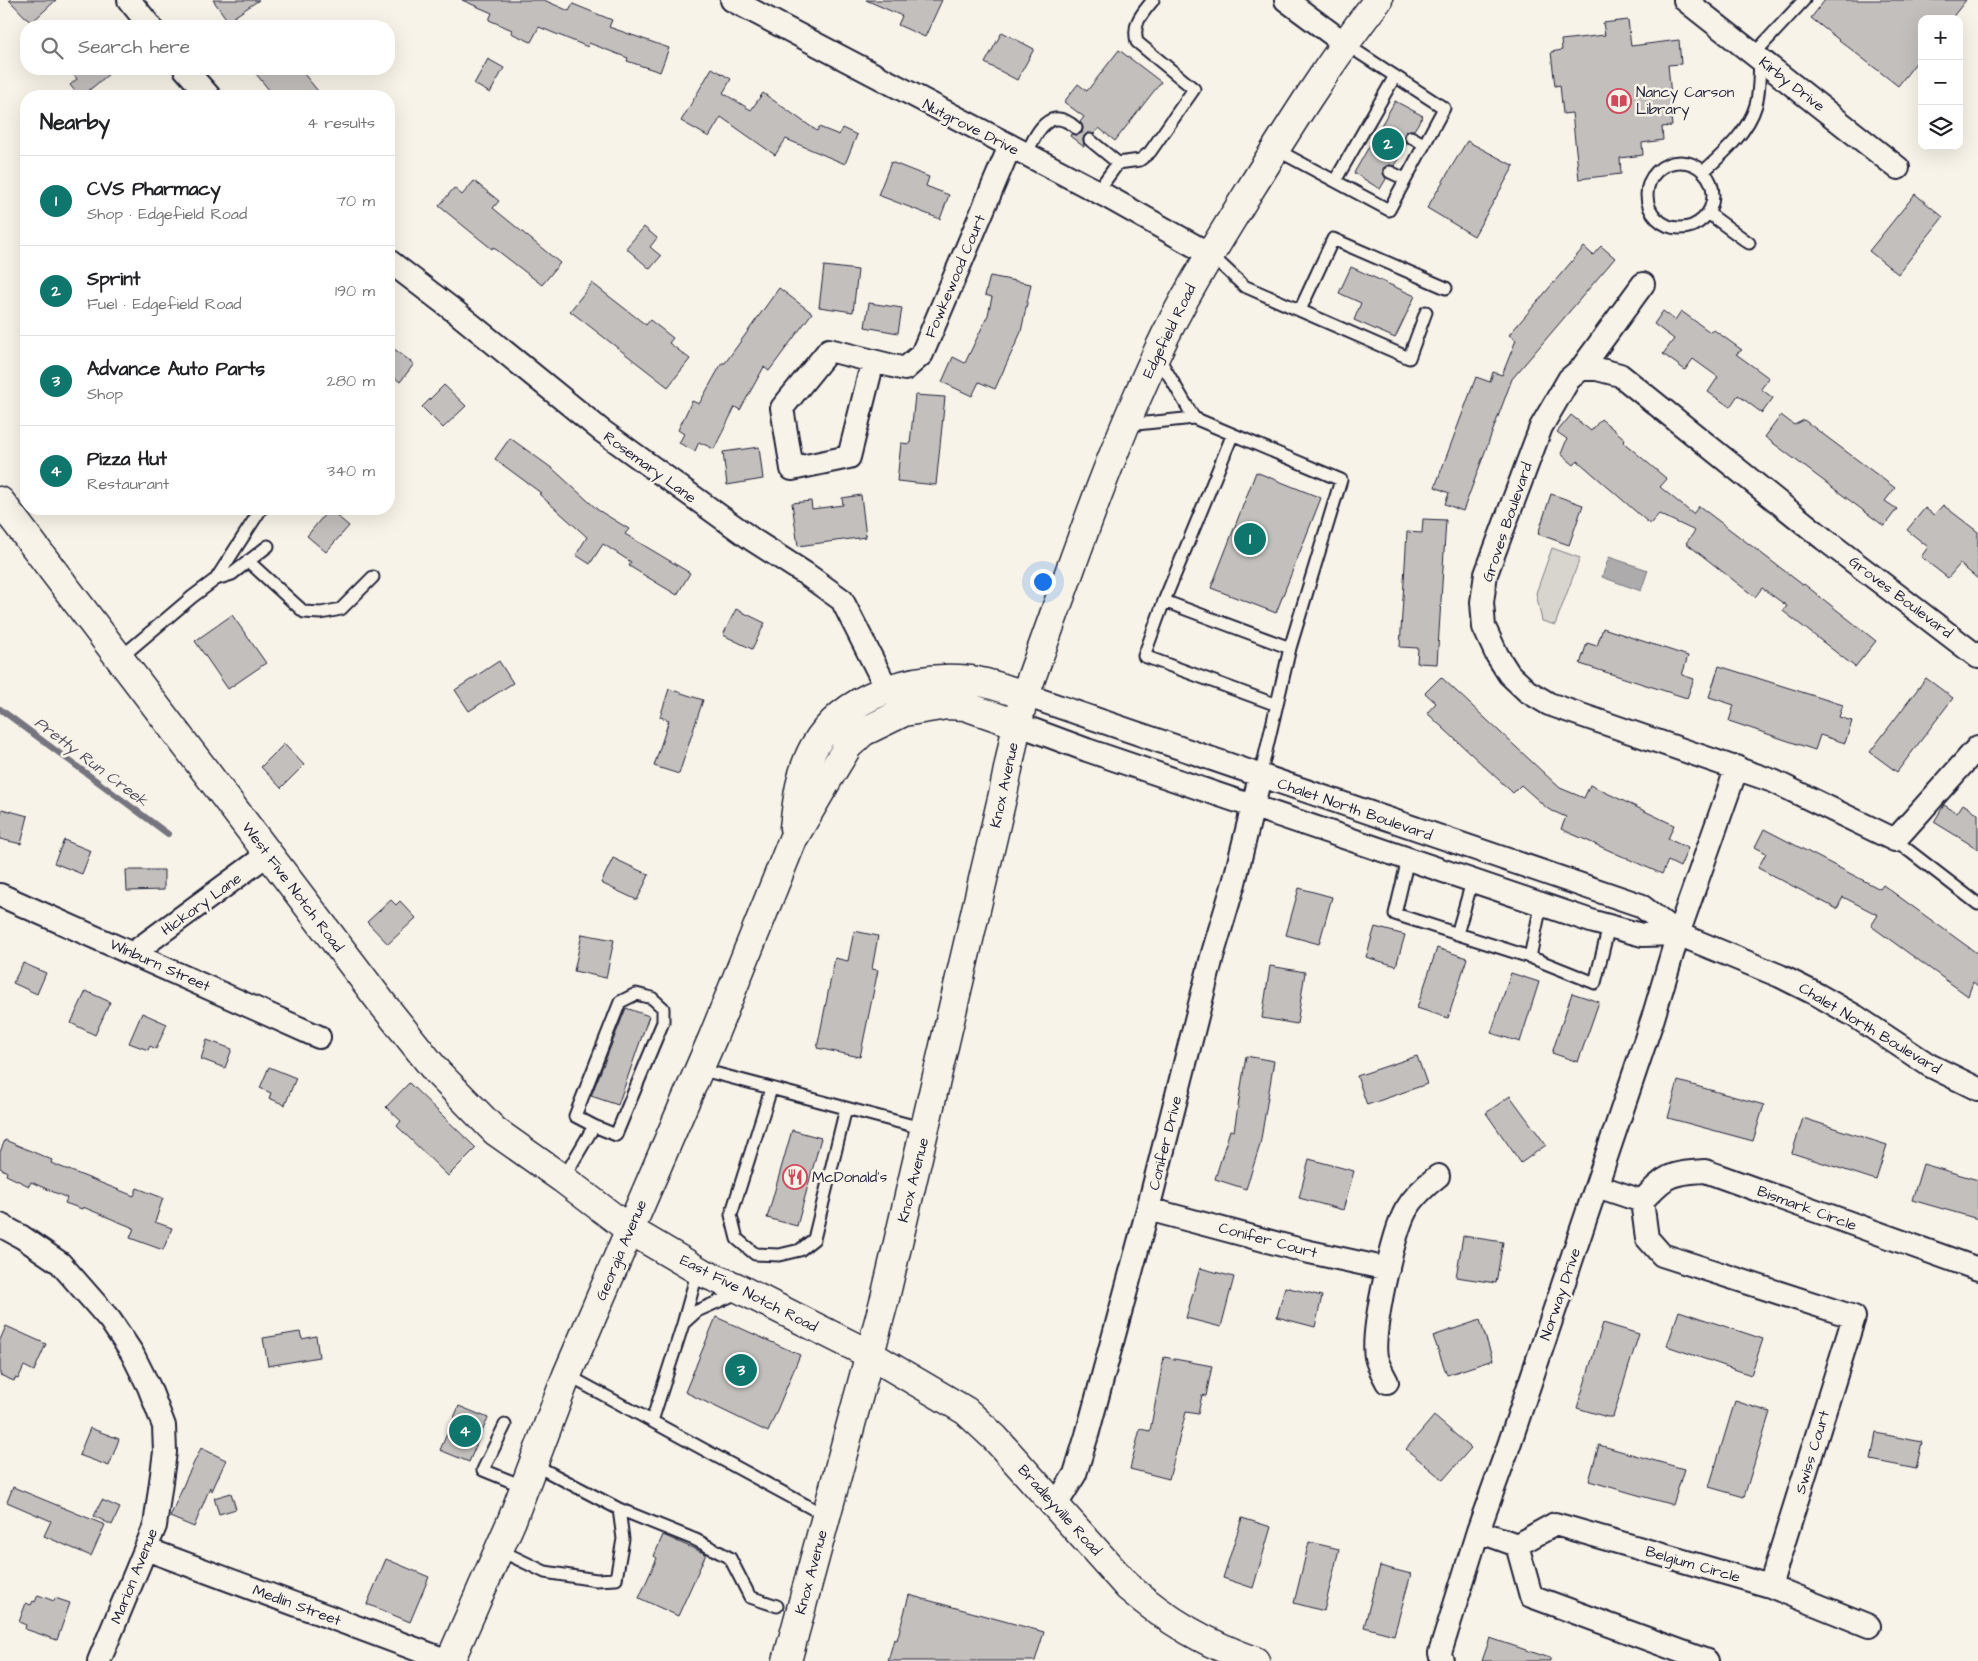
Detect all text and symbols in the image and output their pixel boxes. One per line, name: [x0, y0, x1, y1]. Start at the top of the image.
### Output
map controls: [1918, 15, 1963, 150]
button: +: [1918, 15, 1963, 60]
search box: [20, 20, 395, 75]
icon: search: [38, 34, 66, 62]
text: Search here: [78, 34, 190, 61]
street label: Kirby Drive: [1754, 52, 1829, 118]
button: −: [1918, 60, 1963, 105]
place label: Nancy Carson Library: [1636, 82, 1735, 121]
library icon: Nancy Carson Library: [1606, 88, 1632, 114]
street label: Nutgrove Drive: [919, 94, 1023, 162]
button: layers: [1918, 105, 1963, 150]
text: Nearby: [40, 108, 110, 137]
text: 4 results: [307, 112, 375, 134]
pin: 2: [1372, 125, 1404, 163]
text: CVS Pharmacy: [87, 176, 221, 203]
text: 1: [55, 190, 57, 212]
text: 70 m: [336, 190, 375, 212]
text: Shop · Edgefield Road: [87, 203, 247, 225]
street label: Fowkewood Court: [920, 211, 991, 341]
text: Sprint: [87, 266, 140, 293]
text: 2: [51, 280, 61, 302]
text: 190 m: [335, 280, 375, 302]
street label: Edgefield Road: [1138, 280, 1202, 382]
text: Fuel · Edgefield Road: [87, 293, 241, 315]
text: Advance Auto Parts: [87, 356, 265, 383]
text: 3: [52, 370, 60, 392]
text: 280 m: [327, 370, 375, 392]
text: Shop: [87, 383, 123, 405]
street label: Rosemary Lane: [598, 427, 700, 509]
text: Pizza Hut: [87, 446, 167, 473]
street label: Groves Boulevard: [1477, 459, 1538, 585]
text: 4: [51, 460, 61, 482]
text: 340 m: [327, 460, 375, 482]
text: Restaurant: [87, 473, 169, 495]
pin: 1: [1234, 520, 1266, 558]
street label: Groves Boulevard: [1844, 551, 1957, 644]
your location: [1030, 569, 1056, 595]
water label: Pretty Run Creek: [29, 712, 154, 813]
street label: Knox Avenue: [985, 740, 1024, 830]
street label: Chalet North Boulevard: [1275, 773, 1435, 846]
street label: West Five Notch Road: [237, 818, 349, 957]
street label: Hickory Lane: [157, 868, 246, 942]
street label: Winburn Street: [106, 934, 213, 997]
street label: Chalet North Boulevard: [1795, 978, 1945, 1079]
street label: Conifer Drive: [1144, 1094, 1187, 1192]
street label: Knox Avenue: [893, 1135, 934, 1225]
restaurant icon: McDonald's: [782, 1164, 808, 1190]
place label: McDonald's: [812, 1167, 888, 1188]
street label: Bismark Circle: [1754, 1181, 1859, 1236]
street label: Georgia Avenue: [591, 1197, 653, 1304]
street label: Conifer Court: [1216, 1217, 1319, 1264]
street label: Norway Drive: [1535, 1245, 1587, 1343]
street label: East Five Notch Road: [676, 1250, 822, 1337]
pin: 3: [725, 1351, 757, 1389]
street label: Swiss Court: [1790, 1408, 1835, 1496]
pin: 4: [449, 1412, 481, 1450]
street label: Bradleyville Road: [1012, 1460, 1107, 1561]
street label: Marion Avenue: [106, 1525, 163, 1627]
street label: Knox Avenue: [790, 1527, 833, 1617]
street label: Belgium Circle: [1643, 1541, 1743, 1589]
street label: Medlin Street: [250, 1580, 344, 1631]

